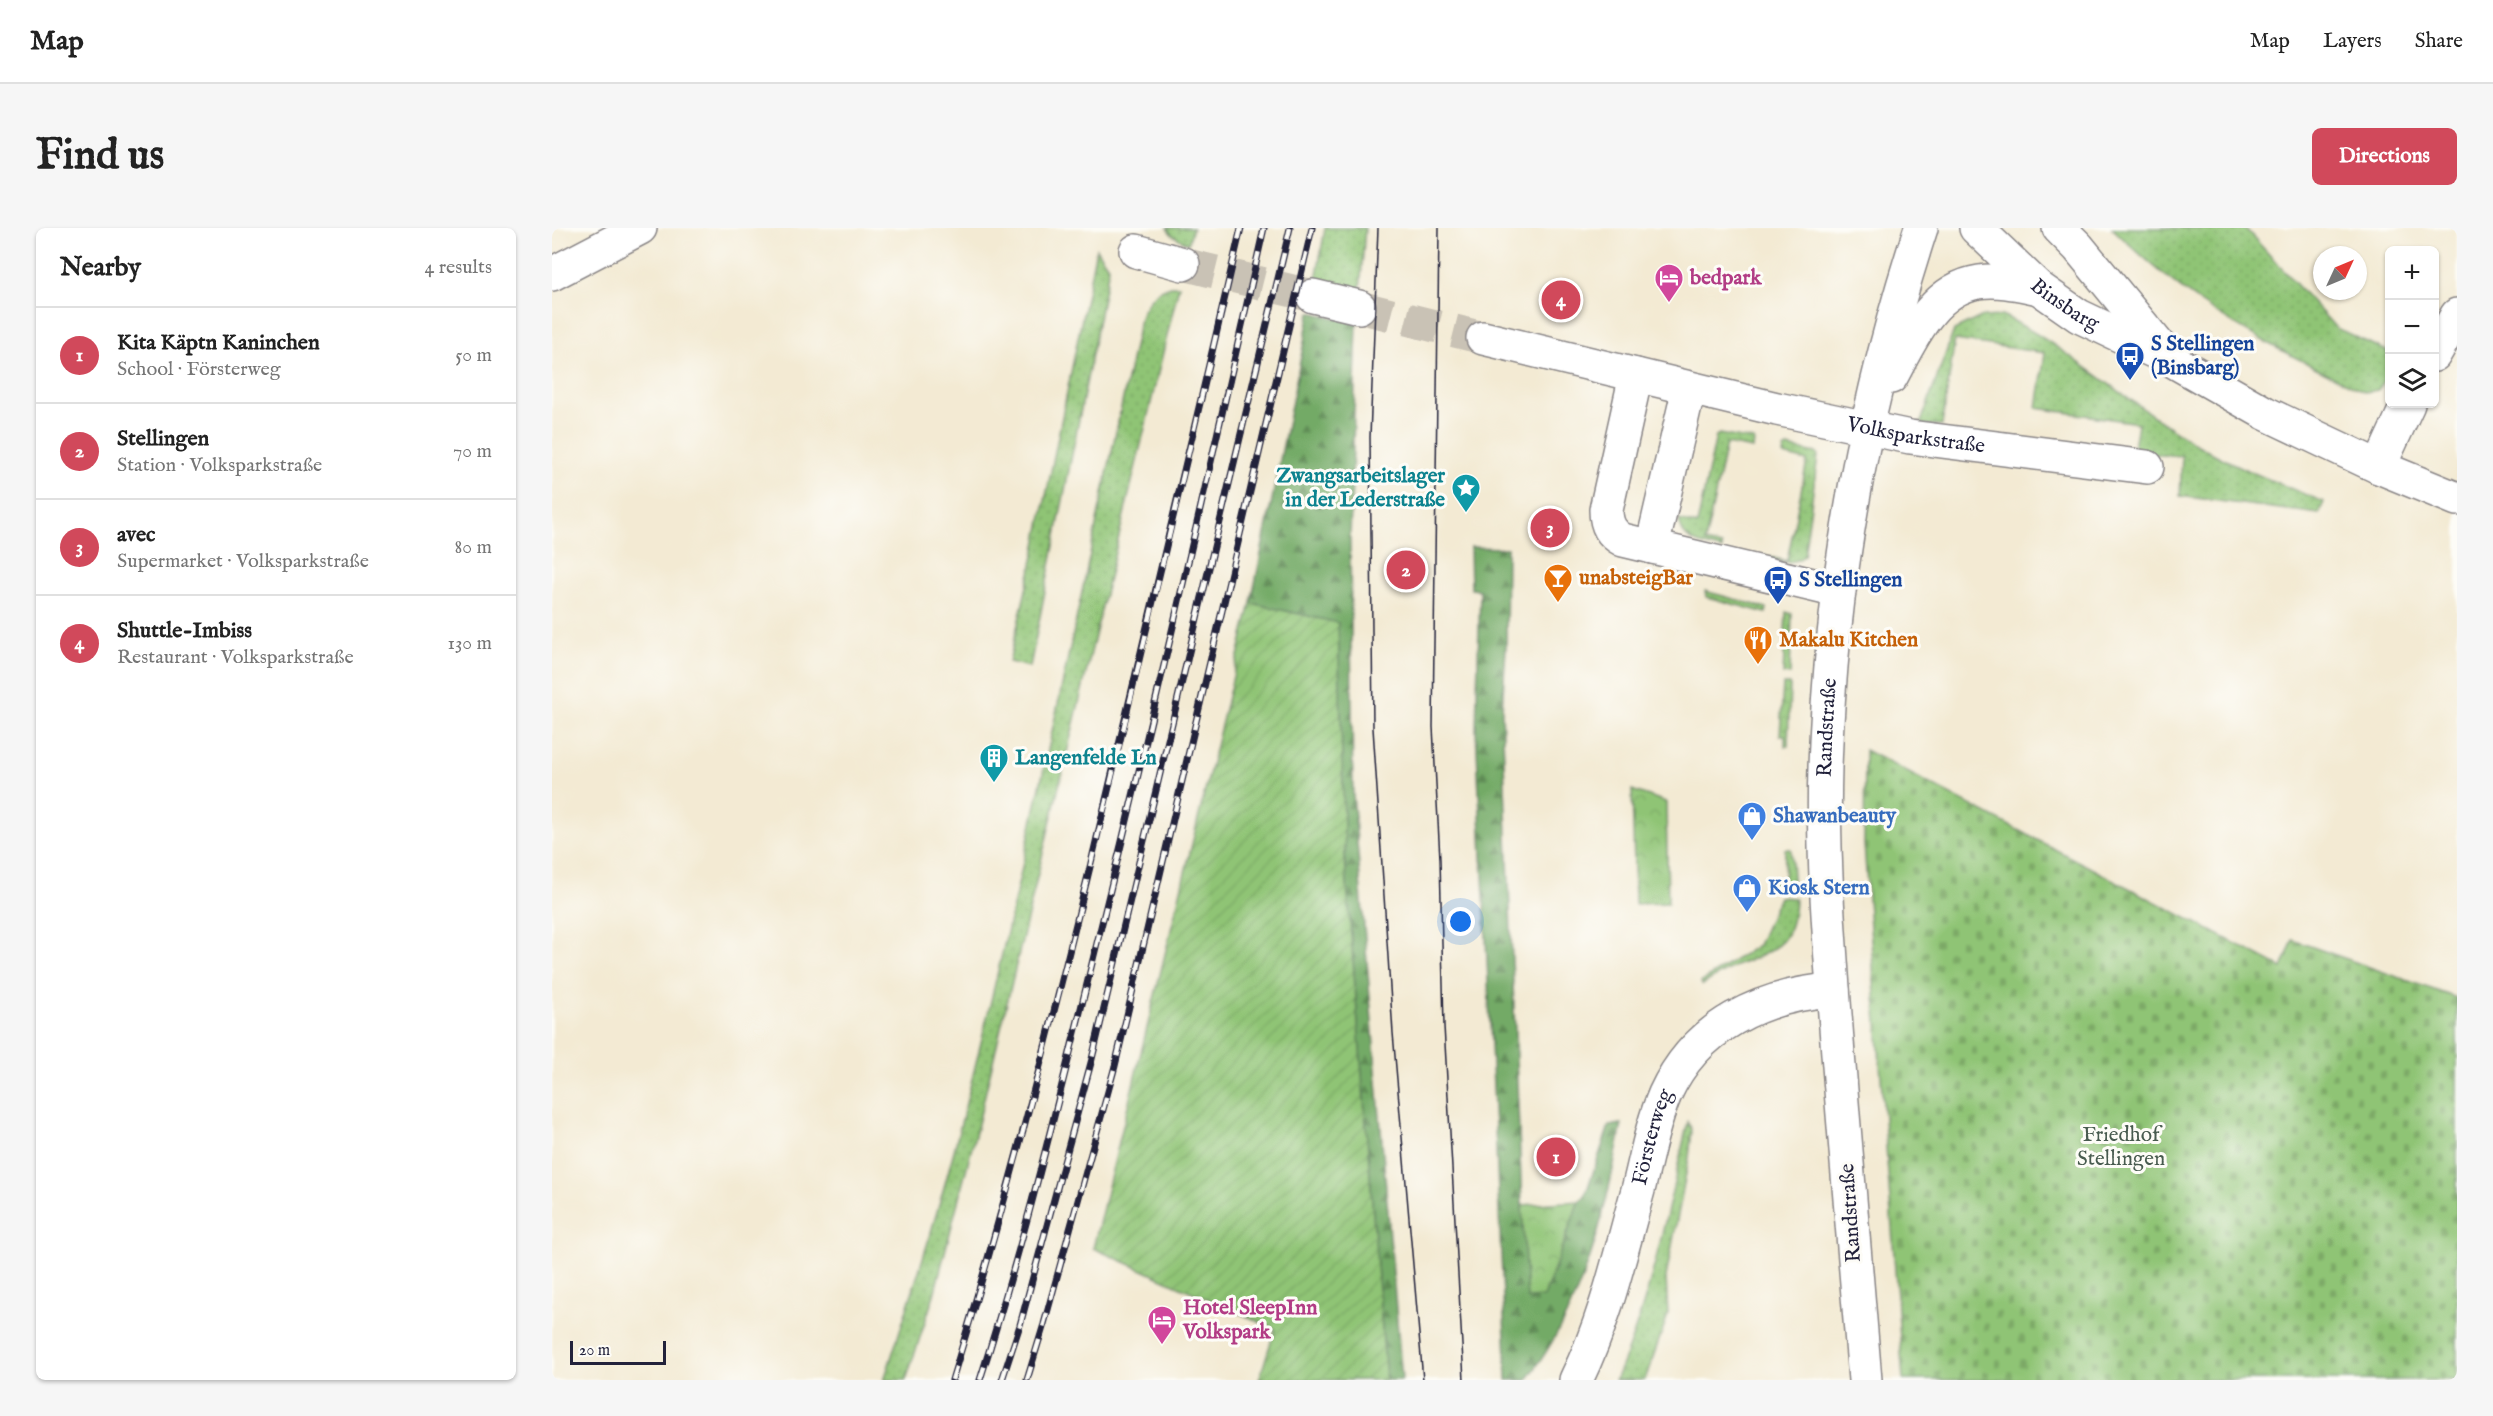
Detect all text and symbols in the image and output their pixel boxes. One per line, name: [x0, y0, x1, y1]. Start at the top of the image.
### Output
text: Map: [30, 24, 84, 59]
text: Map: [2250, 28, 2290, 55]
text: Layers: [2323, 28, 2382, 55]
text: Share: [2415, 28, 2463, 55]
button: Directions: [2312, 128, 2457, 185]
text: Find us: [36, 130, 164, 183]
north arrow: [2313, 246, 2367, 300]
map controls: [2385, 246, 2439, 408]
button: +: [2385, 246, 2439, 300]
text: Nearby: [60, 251, 141, 284]
text: 4 results: [425, 255, 492, 280]
hotel icon: bedpark: [1653, 262, 1685, 304]
place label: bedpark: [1689, 265, 1762, 292]
street label: Binsbarg: [2024, 273, 2104, 337]
pin: 4: [1542, 278, 1580, 322]
button: −: [2385, 300, 2439, 354]
text: Kita Käptn Kaninchen: [117, 329, 320, 357]
place label: S Stellingen (Binsbarg): [2151, 331, 2255, 382]
bus stop icon: S Stellingen (Binsbarg): [2114, 340, 2146, 382]
text: 1: [76, 343, 83, 368]
text: 50 m: [455, 343, 492, 368]
button: layers: [2385, 354, 2439, 408]
text: School · Försterweg: [117, 357, 281, 382]
street label: Volksparkstraße: [1843, 410, 1987, 460]
text: Stellingen: [117, 425, 209, 453]
text: 2: [75, 439, 84, 464]
text: 70 m: [453, 439, 492, 464]
text: Station · Volksparkstraße: [117, 453, 322, 478]
place label: Zwangsarbeitslager in der Lederstraße: [1276, 463, 1445, 514]
place icon: Zwangsarbeitslager in der Lederstraße: [1450, 472, 1482, 514]
pin: 3: [1530, 506, 1570, 550]
text: avec: [117, 521, 155, 549]
text: 3: [76, 535, 83, 560]
text: 80 m: [455, 535, 492, 560]
pin: 2: [1386, 548, 1426, 592]
text: Supermarket · Volksparkstraße: [117, 549, 369, 574]
bar icon: unabsteigBar: [1542, 562, 1574, 604]
bus stop icon: S Stellingen: [1762, 564, 1794, 606]
place label: unabsteigBar: [1579, 565, 1693, 592]
place label: S Stellingen: [1799, 567, 1903, 594]
text: Shuttle-Imbiss: [117, 617, 252, 645]
restaurant icon: Makalu Kitchen: [1742, 624, 1774, 666]
place label: Makalu Kitchen: [1779, 627, 1918, 654]
text: 4: [75, 631, 84, 656]
text: 130 m: [447, 631, 492, 656]
text: Restaurant · Volksparkstraße: [117, 645, 354, 670]
street label: Randstraße: [1811, 677, 1844, 778]
building icon: Langenfelde Ln: [978, 742, 1010, 784]
place label: Langenfelde Ln: [1015, 745, 1157, 772]
shop icon: Shawanbeauty: [1736, 800, 1768, 842]
place label: Shawanbeauty: [1773, 803, 1897, 830]
shop icon: Kiosk Stern: [1731, 872, 1763, 914]
place label: Kiosk Stern: [1768, 875, 1870, 902]
your location: [1446, 907, 1475, 936]
street label: Försterweg: [1626, 1084, 1679, 1188]
park label: Friedhof Stellingen: [2077, 1122, 2165, 1173]
pin: 1: [1536, 1134, 1576, 1180]
street label: Randstraße: [1834, 1162, 1868, 1263]
place label: Hotel SleepInn Volkspark: [1182, 1295, 1317, 1346]
hotel icon: Hotel SleepInn Volkspark: [1146, 1304, 1178, 1346]
scale bar: [570, 1338, 666, 1366]
text: 20 m: [579, 1341, 610, 1361]

